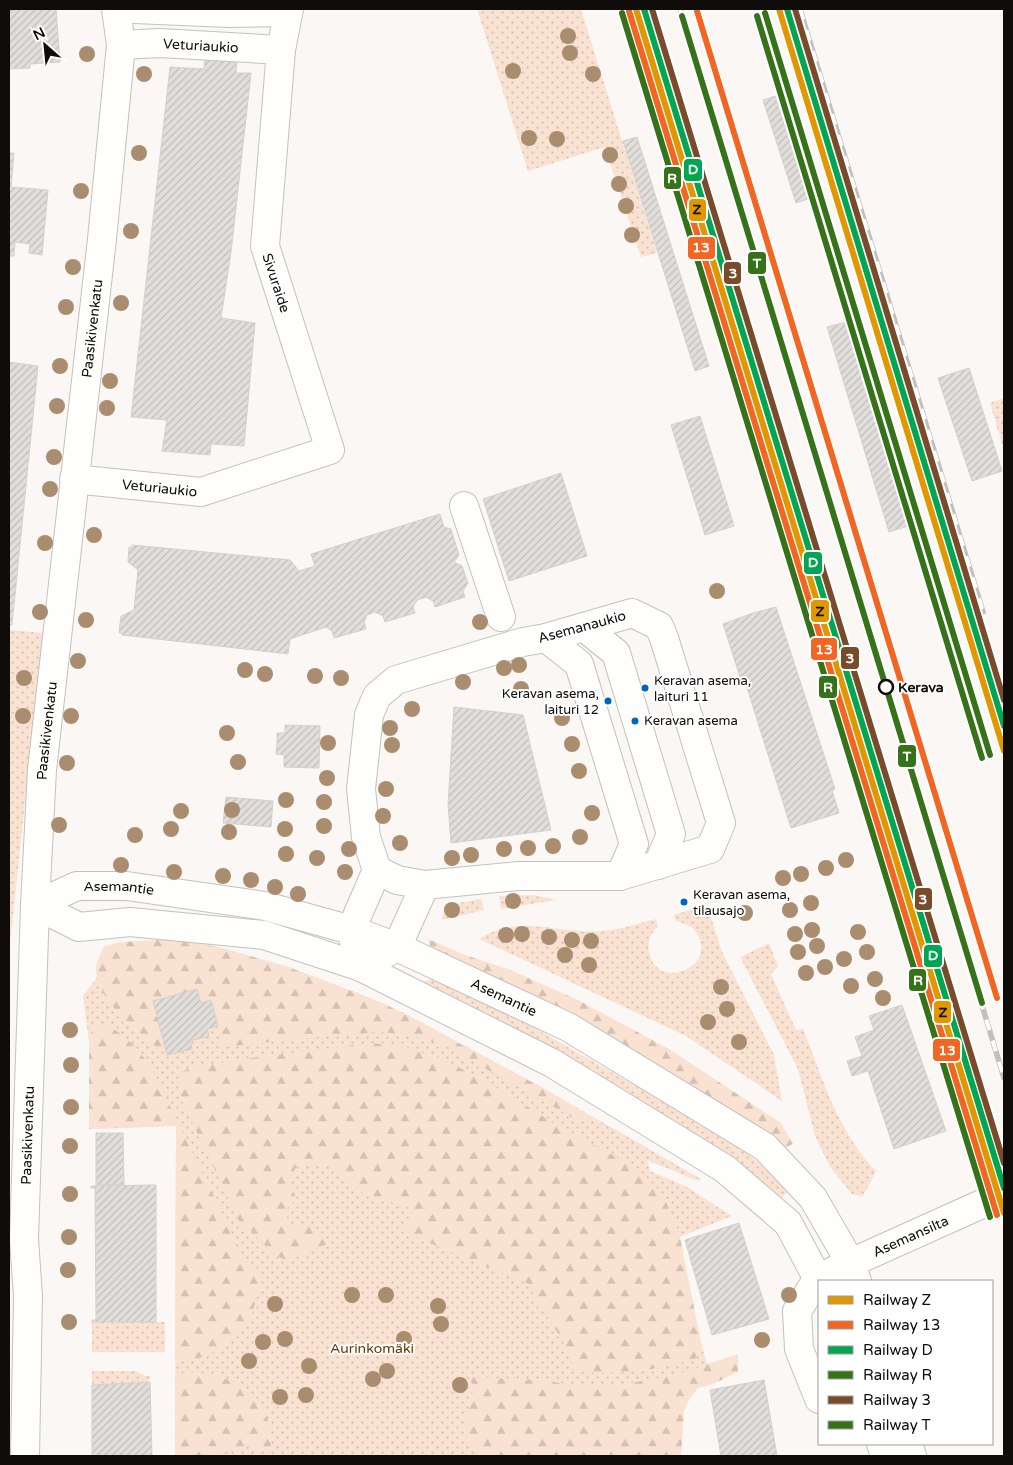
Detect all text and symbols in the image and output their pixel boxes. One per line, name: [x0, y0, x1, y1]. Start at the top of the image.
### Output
north arrow: [20, 20, 70, 70]
text: N: [30, 24, 48, 44]
street label: Veturiaukio: [163, 35, 239, 56]
line badge: D: [683, 158, 703, 182]
text: D: [688, 161, 699, 178]
line badge: R: [663, 166, 682, 190]
text: R: [667, 170, 677, 187]
line badge: Z: [688, 198, 707, 222]
text: Z: [693, 201, 702, 218]
line badge: 13: [687, 236, 716, 260]
text: 13: [692, 239, 710, 256]
street label: Sivuraide: [258, 251, 294, 315]
line badge: T: [747, 251, 767, 275]
text: T: [752, 255, 762, 272]
line badge: 3: [723, 261, 742, 285]
text: 3: [729, 265, 738, 282]
street label: Paasikivenkatu: [78, 278, 106, 379]
street label: Veturiaukio: [121, 475, 198, 500]
line badge: D: [803, 551, 823, 575]
text: D: [808, 554, 819, 571]
line badge: Z: [810, 599, 830, 623]
text: Z: [816, 603, 825, 620]
street label: Asemanaukio: [536, 607, 628, 647]
line badge: 13: [810, 637, 838, 661]
text: 13: [815, 641, 833, 658]
line badge: 3: [840, 646, 860, 670]
text: 3: [846, 650, 855, 667]
place label: Keravan asema, laituri 11: [654, 673, 751, 705]
line badge: R: [818, 675, 838, 699]
text: R: [823, 679, 833, 696]
marker: Kerava: [878, 679, 894, 695]
place label: Kerava: [898, 679, 944, 696]
street label: Paasikivenkatu: [33, 681, 60, 780]
marker: Keravan asema, laituri 11: [640, 683, 650, 693]
place label: Keravan asema, laituri 12: [502, 686, 599, 718]
marker: Keravan asema, laituri 12: [603, 696, 613, 706]
place label: Keravan asema: [644, 713, 738, 729]
marker: Keravan asema: [630, 716, 640, 726]
line badge: T: [897, 744, 917, 768]
text: T: [902, 748, 912, 765]
street label: Asemantie: [83, 878, 155, 898]
place label: Keravan asema, tilausajo: [693, 887, 790, 919]
line badge: 3: [914, 887, 933, 911]
text: 3: [919, 891, 928, 908]
marker: Keravan asema, tilausajo: [679, 897, 689, 907]
line badge: D: [923, 944, 943, 968]
text: D: [928, 947, 939, 964]
line badge: R: [908, 968, 927, 992]
text: R: [913, 972, 923, 989]
street label: Asemantie: [468, 974, 540, 1020]
line badge: Z: [933, 1000, 952, 1024]
text: Z: [939, 1004, 948, 1021]
line badge: 13: [932, 1038, 961, 1062]
text: 13: [938, 1042, 956, 1059]
street label: Paasikivenkatu: [17, 1085, 38, 1185]
street label: Asemansilta: [870, 1212, 951, 1261]
legend: [818, 1280, 993, 1445]
text: Railway Z: [863, 1291, 931, 1309]
text: Railway 13: [863, 1316, 940, 1334]
park label: Aurinkomäki: [330, 1340, 414, 1357]
text: Railway D: [863, 1341, 933, 1359]
text: Railway R: [863, 1366, 932, 1384]
text: Railway 3: [863, 1391, 931, 1409]
text: Railway T: [863, 1416, 931, 1434]

